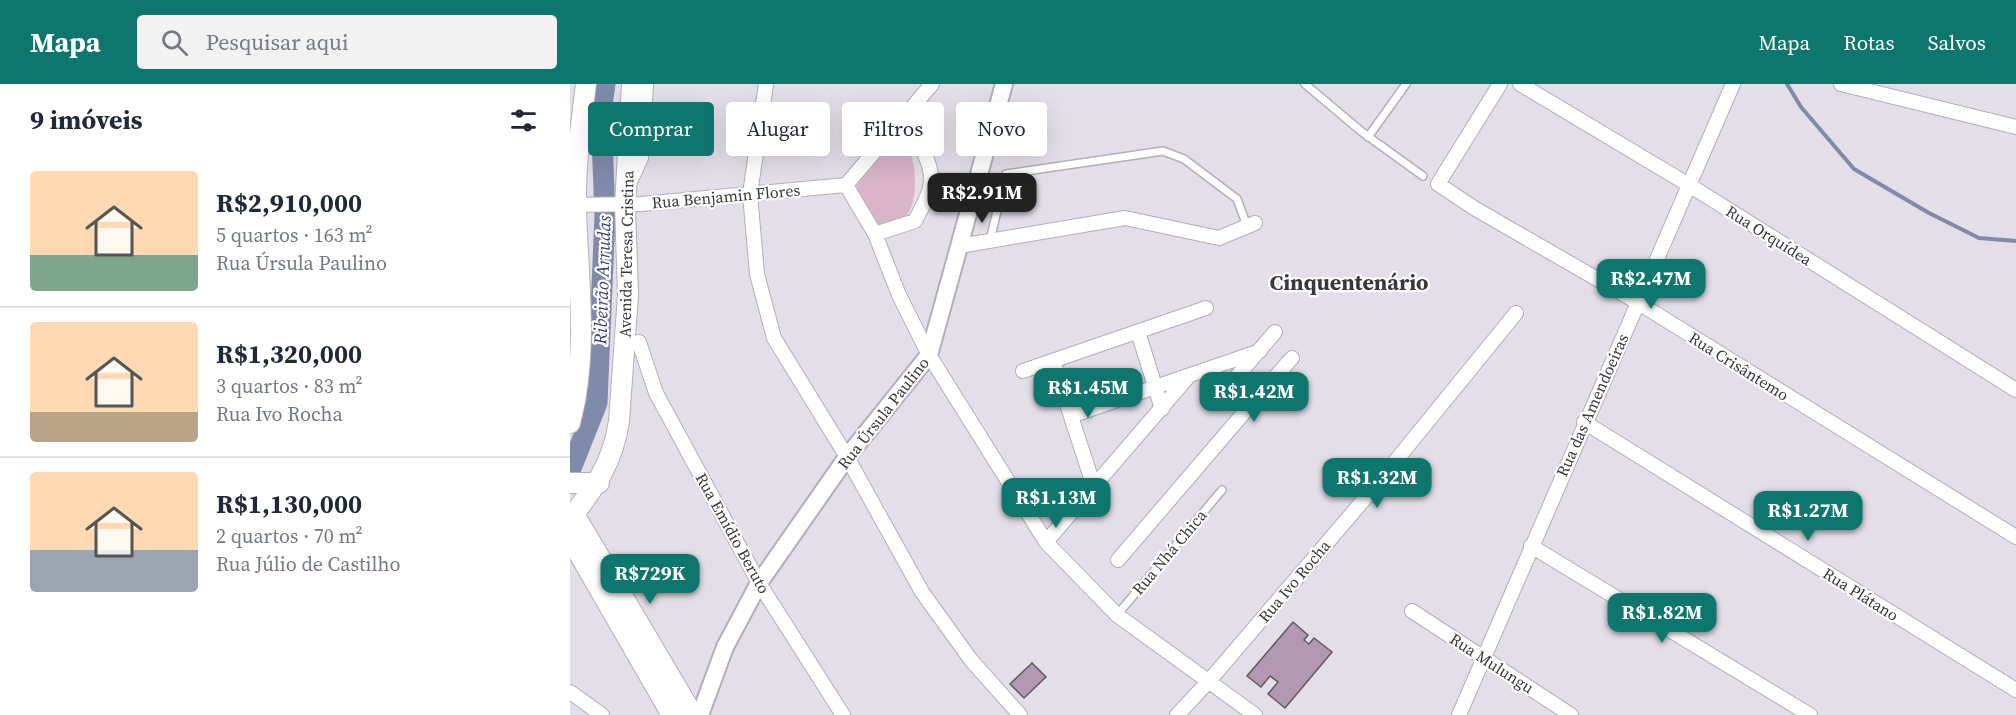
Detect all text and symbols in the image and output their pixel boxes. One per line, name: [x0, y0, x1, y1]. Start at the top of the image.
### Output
search box: [137, 15, 557, 69]
text: Mapa: [30, 23, 101, 61]
icon: search: [158, 26, 191, 59]
text: Pesquisar aqui: [206, 27, 348, 57]
text: Mapa: [1759, 28, 1810, 57]
text: Rotas: [1843, 28, 1895, 57]
text: Salvos: [1928, 28, 1986, 57]
text: 9 imóveis: [30, 102, 143, 138]
chip: Comprar: [588, 102, 714, 156]
chip: Alugar: [726, 102, 830, 156]
chip: Filtros: [842, 102, 944, 156]
chip: Novo: [956, 102, 1047, 156]
icon: filters: [507, 104, 540, 137]
street label: Avenida Teresa Cristina: [614, 169, 638, 338]
pin: R$2.91M: [927, 173, 1037, 224]
text: R$2.91M: [942, 178, 1022, 206]
street label: Rua Benjamin Flores: [651, 179, 801, 213]
text: R$2,910,000: [216, 185, 362, 221]
icon: home: [78, 195, 150, 267]
street label: Rua Orquídea: [1722, 200, 1817, 271]
water label: Ribeirão Arrudas: [587, 215, 617, 346]
text: 5 quartos · 163 m²: [216, 221, 373, 249]
text: Rua Úrsula Paulino: [216, 249, 387, 277]
pin: R$2.47M: [1596, 259, 1706, 310]
text: R$2.47M: [1611, 264, 1691, 292]
district label: Cinquentenário: [1269, 267, 1429, 297]
street label: Rua Crisântemo: [1685, 326, 1793, 406]
street label: Rua das Amendoeiras: [1551, 330, 1633, 480]
text: R$1,320,000: [216, 336, 362, 372]
icon: home: [78, 346, 150, 418]
street label: Rua Úrsula Paulino: [832, 352, 934, 474]
pin: R$1.45M: [1033, 368, 1143, 419]
text: 3 quartos · 83 m²: [216, 372, 363, 400]
pin: R$1.42M: [1199, 372, 1309, 423]
text: R$1.45M: [1048, 373, 1128, 401]
text: R$1.42M: [1214, 377, 1294, 405]
text: Rua Ivo Rocha: [216, 400, 343, 428]
pin: R$1.32M: [1322, 458, 1432, 509]
text: R$1.32M: [1337, 463, 1417, 491]
street label: Rua Emídio Beruto: [691, 469, 775, 598]
pin: R$1.13M: [1001, 478, 1111, 529]
text: R$1.13M: [1016, 483, 1096, 511]
text: R$1,130,000: [216, 486, 362, 522]
pin: R$1.27M: [1753, 491, 1863, 542]
icon: home: [78, 496, 150, 568]
text: R$1.27M: [1768, 496, 1848, 524]
street label: Rua Nhá Chica: [1127, 504, 1212, 599]
text: 2 quartos · 70 m²: [216, 522, 363, 550]
street label: Rua Ivo Rocha: [1253, 534, 1336, 627]
text: Rua Júlio de Castilho: [216, 550, 401, 578]
pin: R$729K: [601, 554, 699, 605]
text: R$729K: [615, 559, 685, 587]
street label: Rua Plátano: [1819, 562, 1903, 626]
pin: R$1.82M: [1607, 593, 1717, 644]
text: R$1.82M: [1622, 598, 1702, 626]
street label: Rua Mulungu: [1446, 628, 1538, 698]

